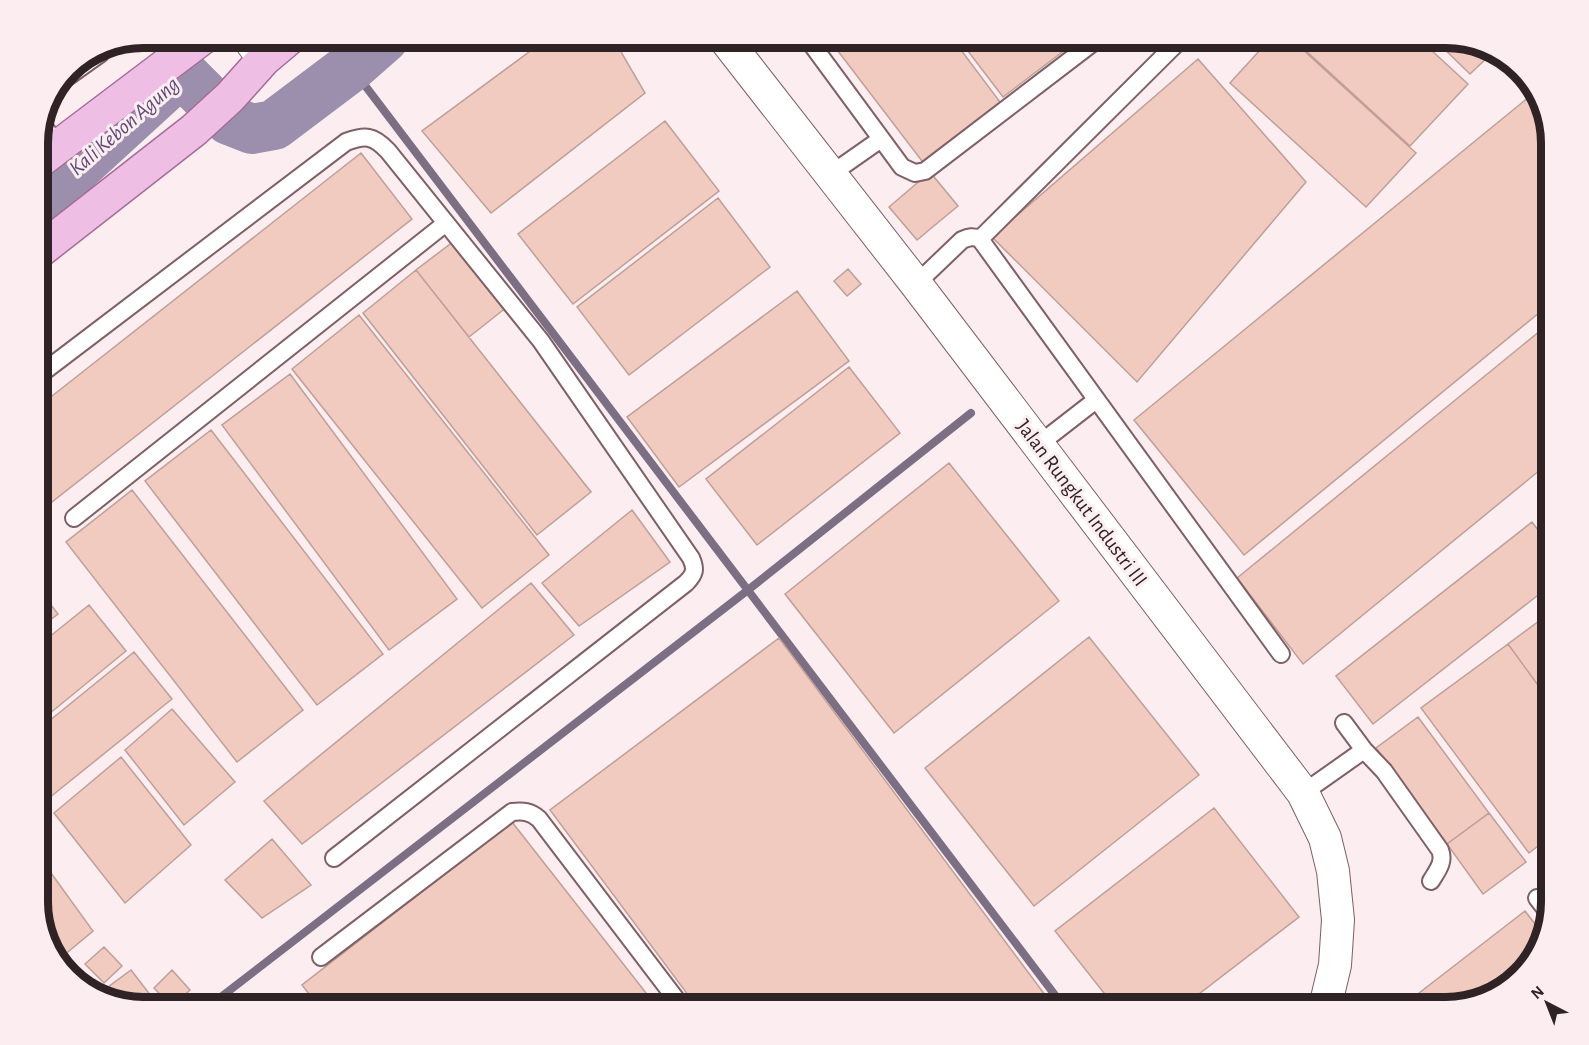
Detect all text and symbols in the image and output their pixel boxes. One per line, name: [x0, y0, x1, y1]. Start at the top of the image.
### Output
water label: Kali Kebon Agung: [65, 73, 183, 179]
street label: Jalan Rungkut Industri III: [1013, 416, 1151, 590]
north arrow: [1517, 973, 1577, 1033]
text: N: [1528, 983, 1547, 1002]

